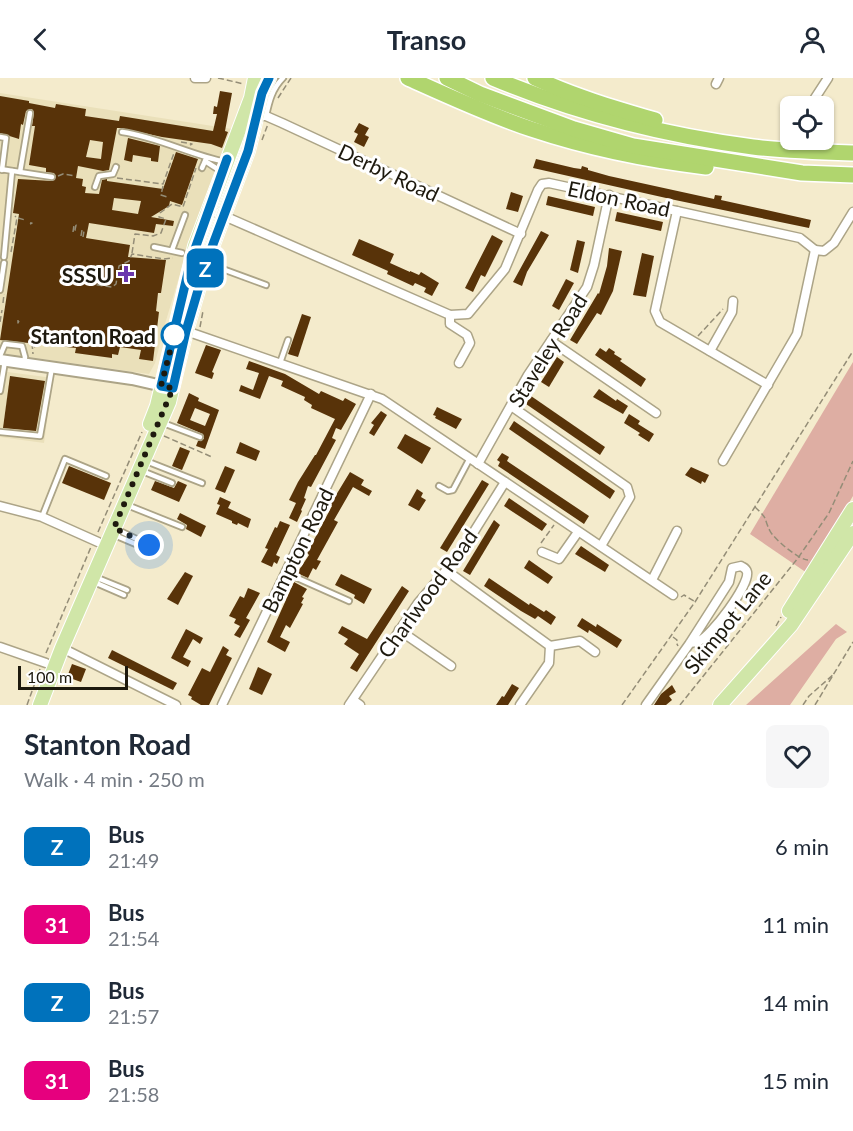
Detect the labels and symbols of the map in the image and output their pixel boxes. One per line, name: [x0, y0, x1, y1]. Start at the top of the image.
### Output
street label: Derby Road: [335, 138, 443, 206]
street label: Eldon Road: [565, 175, 673, 221]
line badge: Z: [186, 248, 224, 288]
place label: SSSU: [62, 262, 112, 287]
marker: SSSU: [117, 265, 135, 283]
street label: Staveley Road: [502, 289, 592, 411]
marker: Stanton Road: [161, 322, 187, 348]
place label: Stanton Road: [31, 323, 156, 348]
street label: Bampton Road: [256, 483, 338, 617]
street label: Charlwood Road: [372, 524, 482, 662]
your location: [134, 530, 164, 560]
street label: Skimpot Lane: [678, 566, 776, 678]
scale bar: [18, 663, 128, 690]

